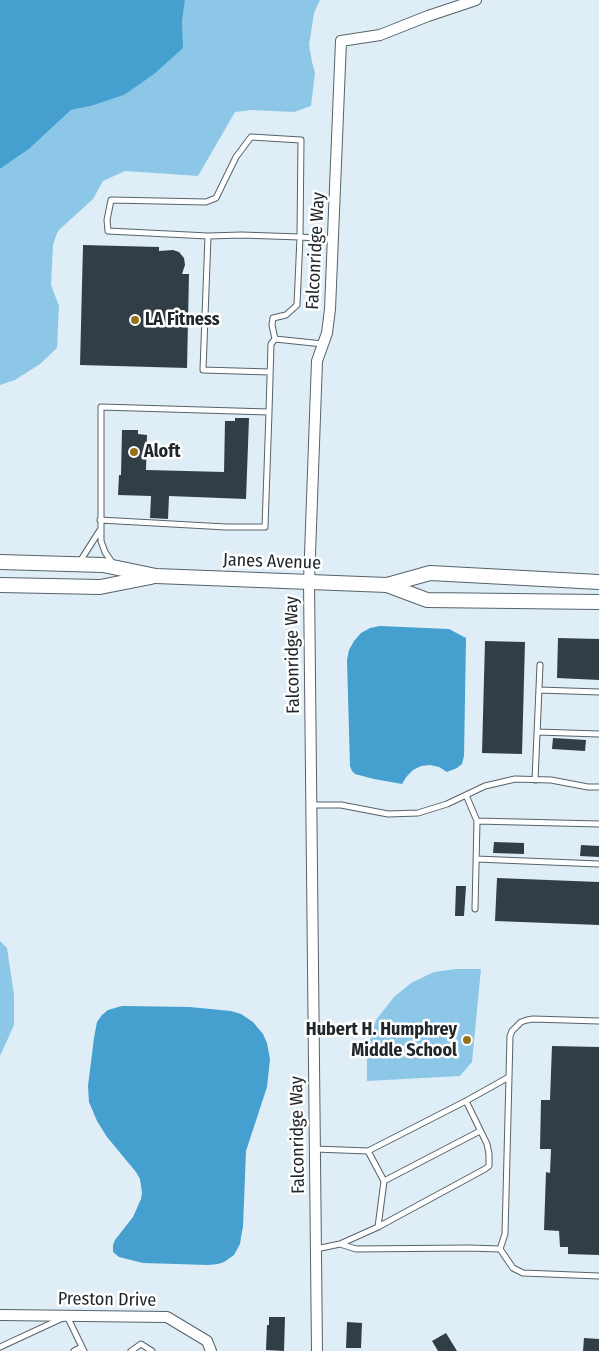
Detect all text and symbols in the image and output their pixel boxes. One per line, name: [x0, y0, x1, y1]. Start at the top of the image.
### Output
street label: Falconridge Way: [302, 192, 330, 310]
place label: LA Fitness: [145, 309, 220, 331]
marker: LA Fitness: [129, 314, 141, 326]
place label: Aloft: [144, 441, 180, 463]
marker: Aloft: [128, 446, 140, 458]
street label: Janes Avenue: [223, 549, 321, 575]
street label: Falconridge Way: [281, 596, 305, 714]
place label: Hubert H. Humphrey Middle School: [306, 1019, 457, 1062]
marker: Hubert H. Humphrey Middle School: [461, 1034, 473, 1046]
street label: Falconridge Way: [286, 1076, 310, 1194]
street label: Preston Drive: [58, 1288, 156, 1312]

